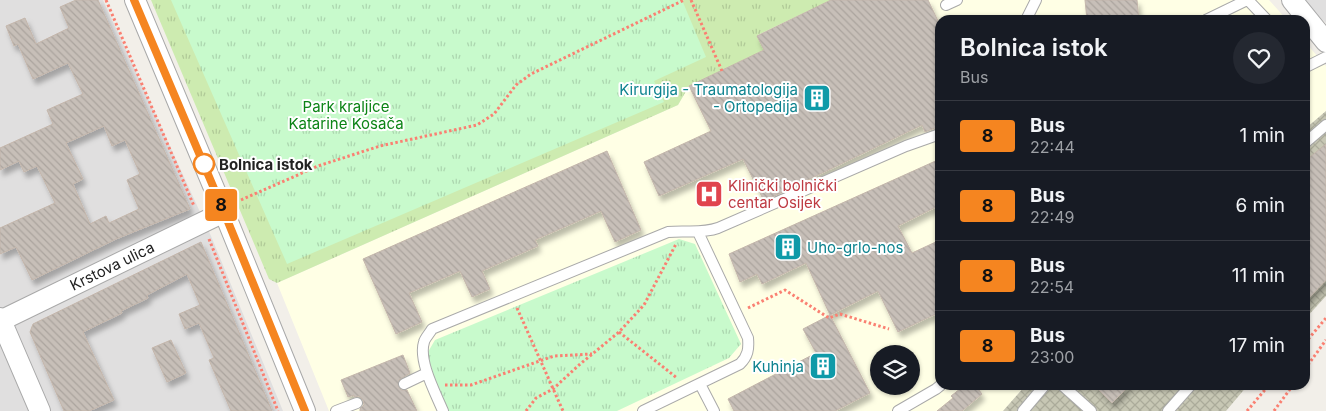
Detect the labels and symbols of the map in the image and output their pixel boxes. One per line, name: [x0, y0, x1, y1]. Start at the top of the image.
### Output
place label: Kirurgija - Traumatologija - Ortopedija: [619, 80, 798, 116]
building icon: Kirurgija - Traumatologija - Ortopedija: [802, 83, 832, 113]
park label: Park kraljice Katarine Kosača: [288, 97, 404, 133]
marker: Bolnica istok: [193, 153, 215, 175]
place label: Bolnica istok: [219, 155, 313, 174]
place label: Klinički bolnički centar Osijek: [728, 176, 837, 212]
hospital icon: Klinički bolnički centar Osijek: [694, 179, 724, 209]
line badge: 8: [205, 189, 237, 221]
building icon: Uho-grlo-nos: [773, 232, 803, 262]
street label: Krstova ulica: [67, 237, 157, 295]
place label: Uho-grlo-nos: [807, 238, 903, 257]
building icon: Kuhinja: [808, 351, 838, 381]
place label: Kuhinja: [752, 357, 804, 376]

